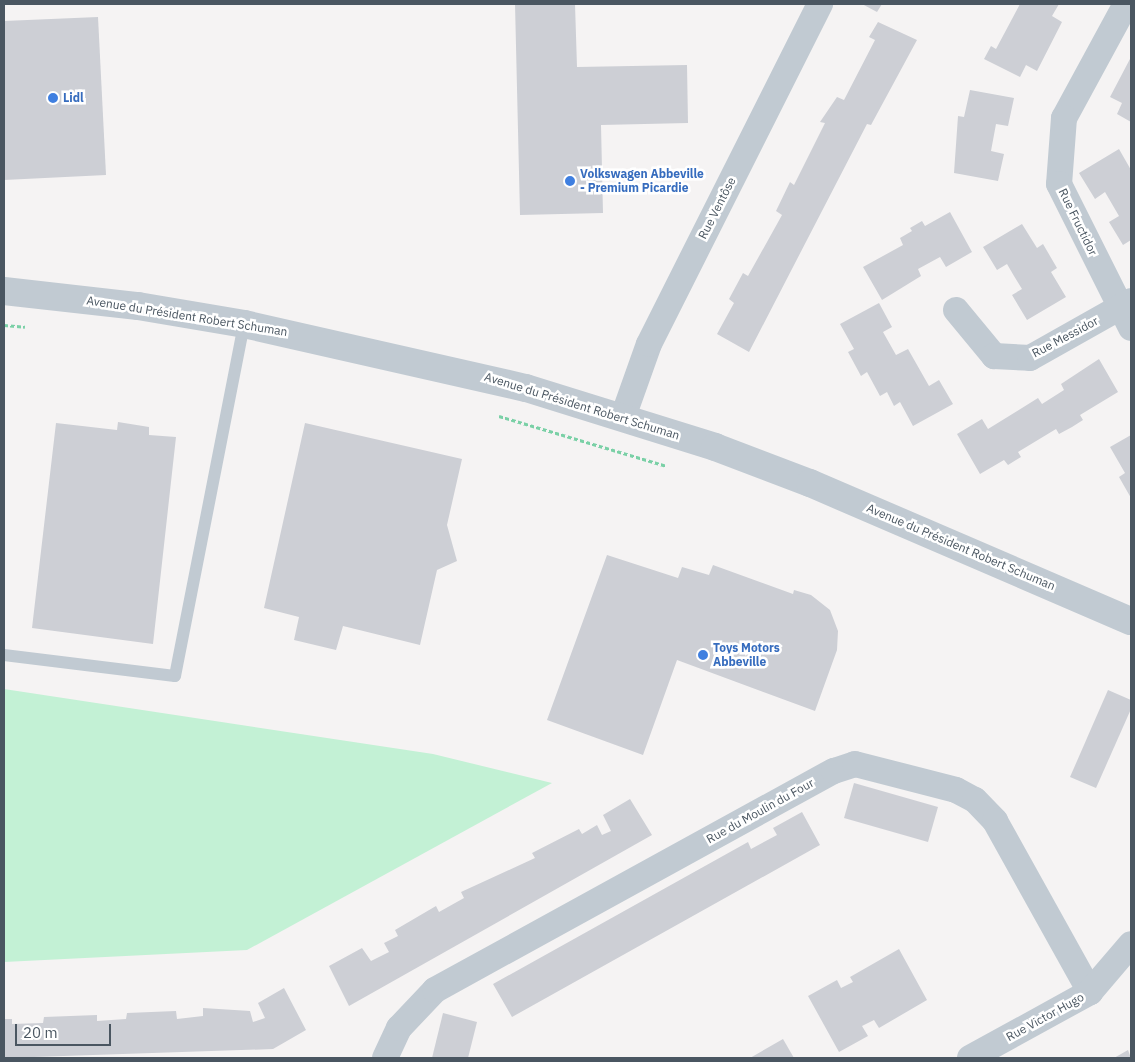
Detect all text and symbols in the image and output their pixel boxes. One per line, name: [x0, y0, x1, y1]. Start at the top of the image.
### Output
place label: Lidl: [63, 91, 84, 105]
marker: Lidl: [47, 92, 59, 104]
place label: Volkswagen Abbeville - Premium Picardie: [580, 167, 704, 195]
marker: Volkswagen Abbeville - Premium Picardie: [564, 175, 576, 187]
street label: Rue Ventôse: [695, 175, 739, 241]
street label: Rue Fructidor: [1056, 186, 1100, 258]
street label: Avenue du Président Robert Schuman: [85, 293, 289, 339]
street label: Rue Messidor: [1029, 314, 1101, 360]
street label: Avenue du Président Robert Schuman: [483, 369, 681, 443]
street label: Avenue du Président Robert Schuman: [865, 501, 1057, 593]
place label: Toys Motors Abbeville: [713, 641, 780, 669]
marker: Toys Motors Abbeville: [697, 649, 709, 661]
street label: Rue du Moulin du Four: [704, 775, 816, 847]
street label: Rue Victor Hugo: [1004, 990, 1086, 1044]
scale bar: [18, 1014, 114, 1046]
text: 20 m: [23, 1023, 58, 1042]

